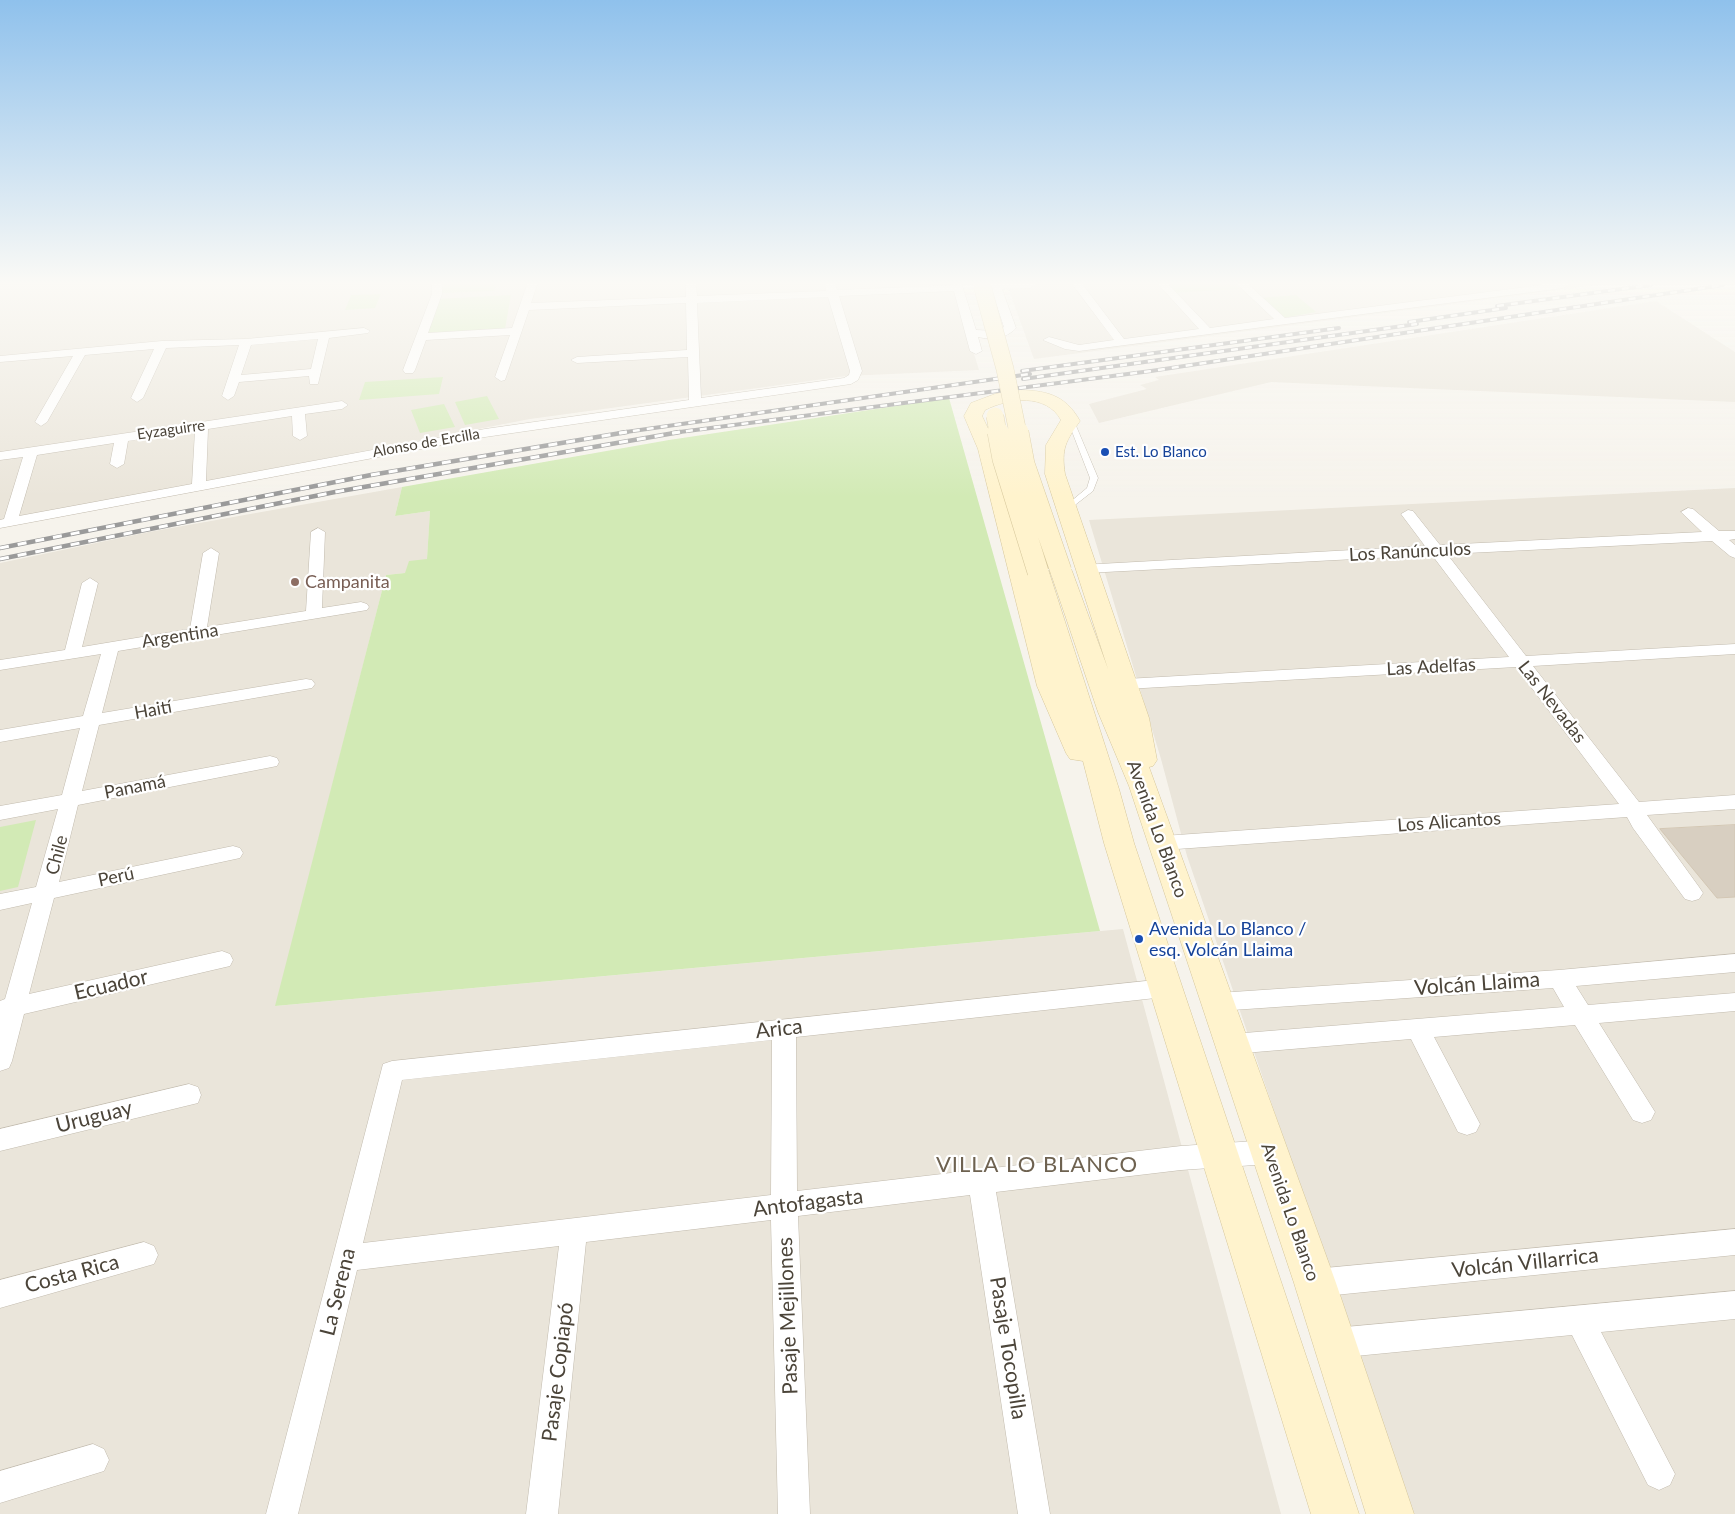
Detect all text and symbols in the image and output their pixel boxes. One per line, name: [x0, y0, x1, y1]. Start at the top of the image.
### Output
street label: Eyzaguirre: [136, 416, 206, 444]
street label: Alonso de Ercilla: [371, 425, 481, 461]
place label: Est. Lo Blanco: [1115, 443, 1207, 461]
marker: Est. Lo Blanco: [1099, 446, 1111, 458]
street label: Los Ranúnculos: [1348, 538, 1472, 566]
place label: Campanita: [305, 571, 390, 593]
marker: Campanita: [289, 576, 301, 588]
street label: Argentina: [140, 619, 220, 653]
street label: Las Adelfas: [1386, 654, 1476, 680]
street label: Las Nevadas: [1513, 657, 1591, 747]
street label: Haití: [133, 696, 173, 724]
street label: Avenida Lo Blanco: [1122, 757, 1192, 901]
street label: Panamá: [102, 770, 168, 804]
street label: Los Alicantos: [1396, 808, 1502, 836]
street label: Chile: [41, 833, 73, 877]
street label: Perú: [96, 863, 136, 891]
place label: Avenida Lo Blanco / esq. Volcán Llaima: [1149, 918, 1306, 961]
marker: Avenida Lo Blanco / esq. Volcán Llaima: [1133, 933, 1145, 945]
street label: Ecuador: [72, 964, 150, 1006]
street label: Volcán Llaima: [1413, 967, 1541, 1001]
street label: Arica: [754, 1014, 804, 1044]
street label: Uruguay: [53, 1095, 135, 1139]
street label: Avenida Lo Blanco: [1256, 1140, 1324, 1284]
district label: VILLA LO BLANCO: [934, 1152, 1140, 1178]
street label: Antofagasta: [751, 1184, 865, 1222]
street label: Pasaje Mejillones: [773, 1237, 803, 1395]
street label: Volcán Villarrica: [1450, 1243, 1600, 1283]
street label: La Serena: [315, 1246, 361, 1338]
street label: Costa Rica: [22, 1249, 122, 1299]
street label: Pasaje Tocopilla: [984, 1275, 1032, 1421]
street label: Pasaje Copiapó: [537, 1301, 579, 1443]

